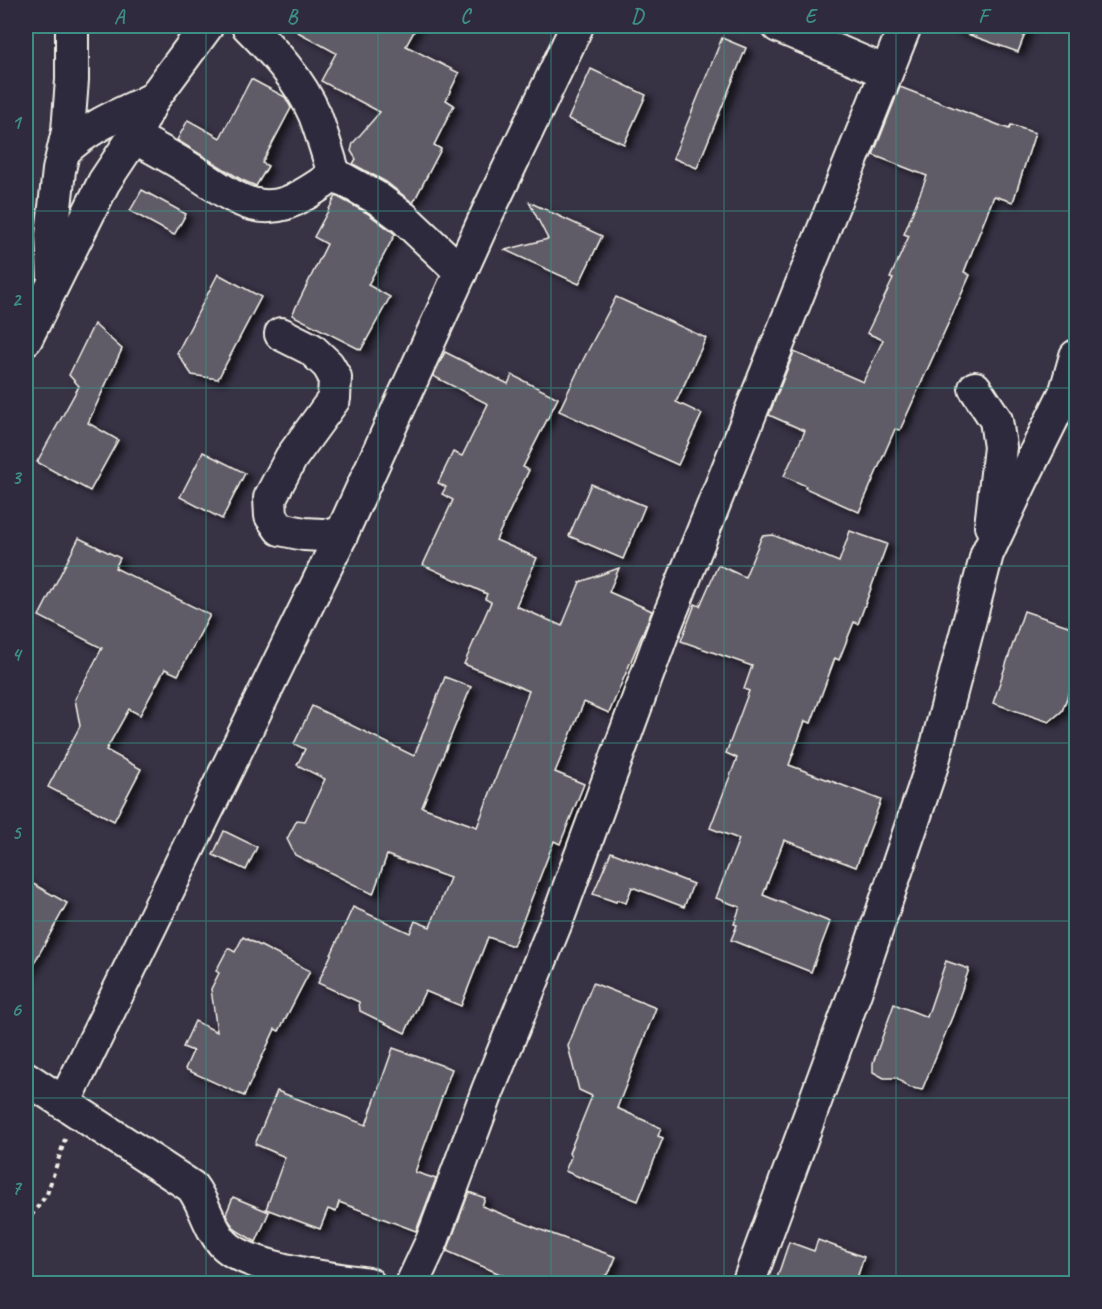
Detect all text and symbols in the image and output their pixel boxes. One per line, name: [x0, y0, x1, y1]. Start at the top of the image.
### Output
text: A: [114, 4, 126, 29]
text: B: [287, 4, 299, 29]
text: C: [460, 4, 472, 29]
text: D: [631, 4, 645, 29]
text: E: [805, 4, 819, 29]
text: F: [978, 4, 992, 29]
text: 1: [12, 110, 23, 135]
text: 2: [12, 287, 23, 312]
text: 3: [12, 465, 23, 490]
text: 4: [12, 642, 24, 667]
text: 5: [12, 820, 23, 845]
text: 6: [11, 997, 22, 1022]
text: 7: [12, 1175, 23, 1200]

